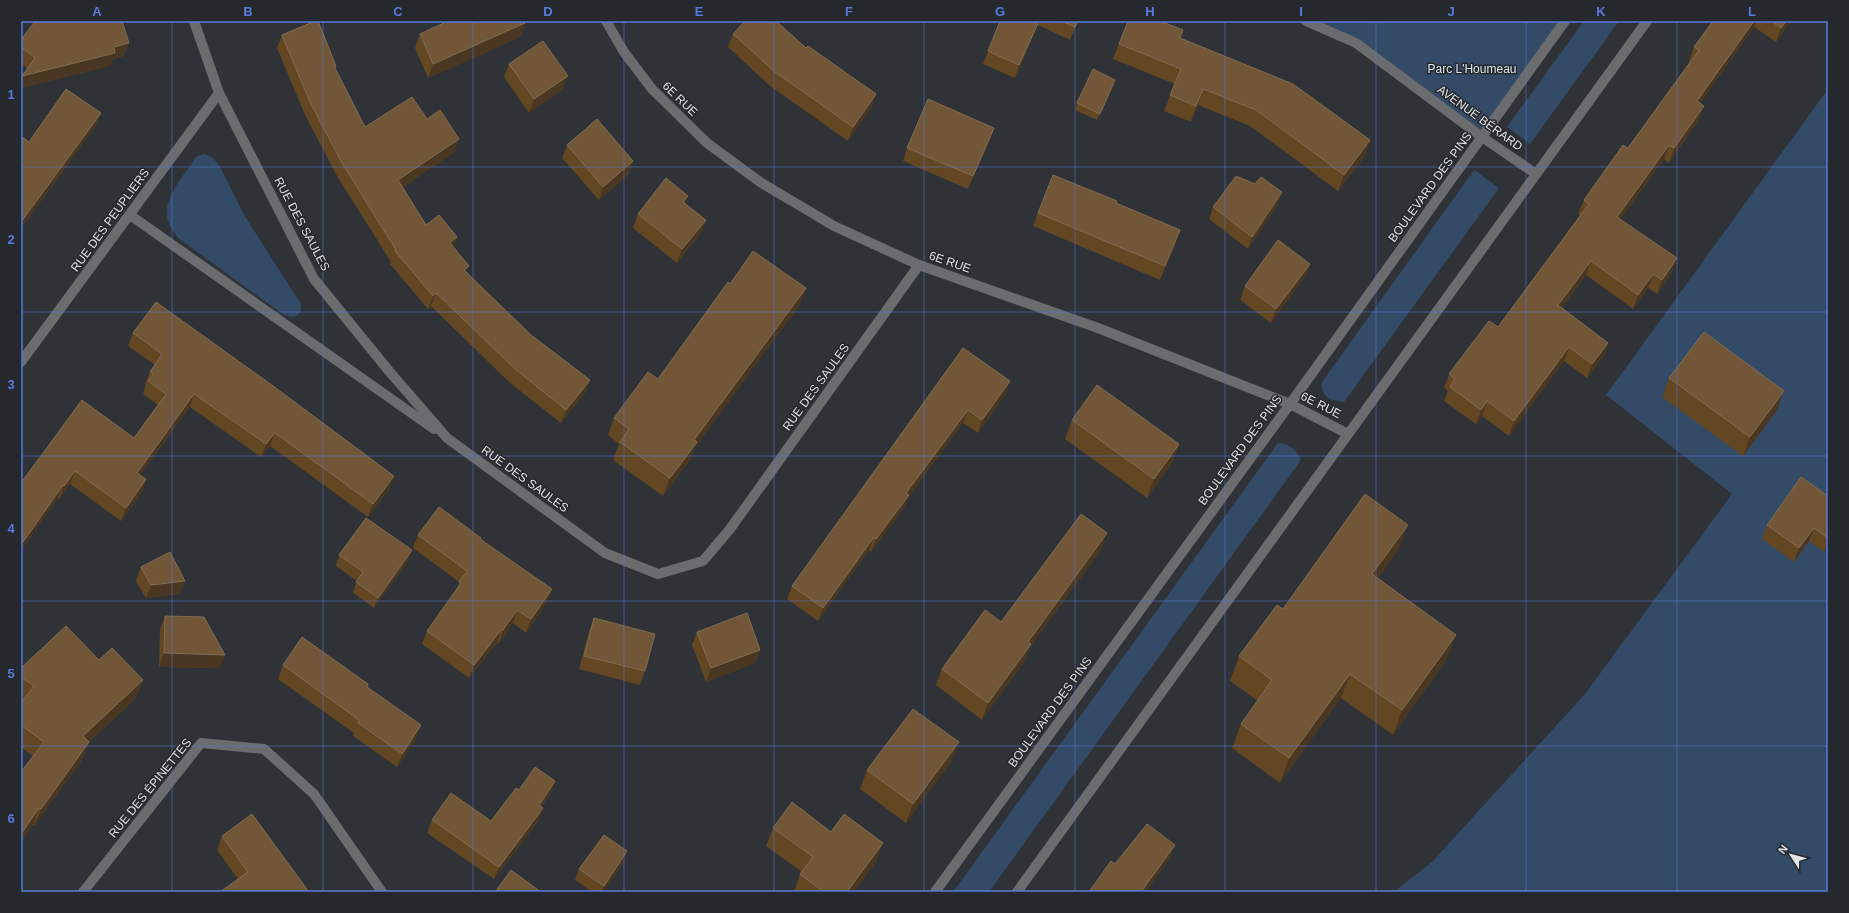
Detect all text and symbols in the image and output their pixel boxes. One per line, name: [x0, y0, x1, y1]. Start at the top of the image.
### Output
text: A: [92, 4, 102, 19]
text: B: [243, 4, 253, 19]
text: C: [393, 4, 403, 19]
text: D: [543, 4, 553, 19]
text: E: [695, 4, 704, 19]
text: F: [845, 4, 853, 19]
text: G: [995, 4, 1005, 19]
text: H: [1145, 4, 1155, 19]
text: I: [1299, 4, 1303, 19]
text: J: [1447, 4, 1455, 19]
text: K: [1596, 4, 1606, 19]
text: L: [1748, 4, 1756, 19]
park label: Parc L'Houmeau: [1427, 62, 1517, 76]
street label: 6E RUE: [660, 79, 700, 119]
street label: AVENUE BÉRARD: [1435, 82, 1526, 154]
text: 1: [7, 87, 15, 102]
street label: BOULEVARD DES PINS: [1385, 129, 1475, 245]
street label: RUE DES PEUPLIERS: [68, 166, 152, 274]
street label: RUE DES SAULES: [271, 175, 333, 273]
text: 2: [7, 232, 15, 247]
street label: 6E RUE: [927, 248, 973, 276]
street label: RUE DES SAULES: [780, 341, 852, 433]
text: 3: [7, 377, 15, 392]
street label: 6E RUE: [1299, 389, 1343, 421]
street label: BOULEVARD DES PINS: [1195, 392, 1285, 508]
street label: RUE DES SAULES: [479, 443, 571, 515]
text: 4: [7, 521, 15, 536]
street label: BOULEVARD DES PINS: [1005, 654, 1095, 770]
text: 5: [7, 666, 15, 681]
street label: RUE DES ÉPINETTES: [105, 735, 194, 840]
text: 6: [7, 811, 15, 826]
north arrow: [1771, 835, 1811, 875]
text: N: [1776, 842, 1790, 856]

